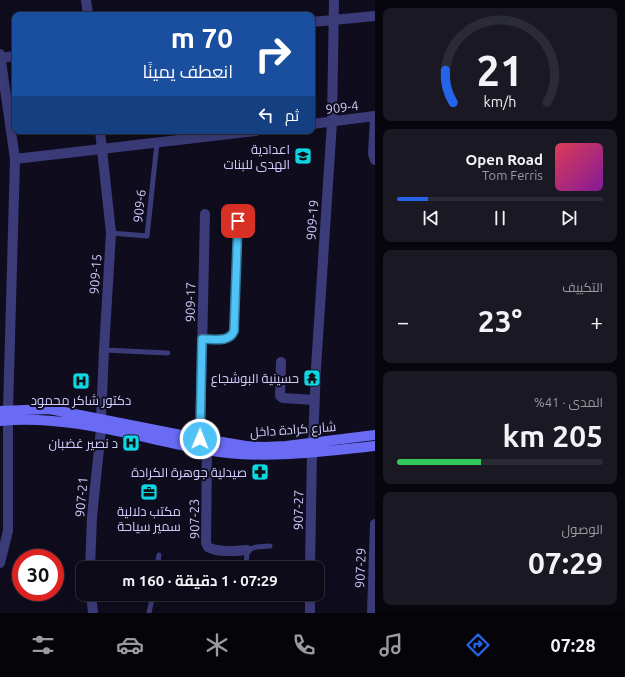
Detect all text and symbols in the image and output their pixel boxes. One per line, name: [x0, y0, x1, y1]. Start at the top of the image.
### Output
text: 70 m: [171, 22, 233, 53]
icon: right: [247, 28, 299, 80]
text: 21: [477, 46, 523, 93]
text: انعطف يمينًا: [142, 61, 233, 81]
text: km/h: [484, 93, 516, 109]
street label: 909-4: [325, 98, 359, 116]
icon: left: [255, 104, 277, 126]
text: ثم: [285, 107, 299, 124]
place label: اعدادية الهدى للبنات: [223, 142, 290, 172]
school or university icon: اعدادية الهدى للبنات: [293, 146, 313, 166]
text: Open Road: [466, 151, 543, 168]
text: Tom Ferris: [482, 168, 543, 182]
street label: 909-6: [130, 189, 148, 223]
street label: 909-19: [304, 199, 320, 241]
pin: [221, 204, 255, 238]
icon: previous: [420, 207, 442, 229]
icon: pause: [489, 207, 511, 229]
icon: next: [558, 207, 580, 229]
icon: arrive: [227, 210, 249, 232]
street label: 909-15: [87, 253, 103, 295]
text: التكييف: [562, 280, 603, 294]
street label: 909-17: [183, 282, 197, 322]
text: 23°: [478, 304, 522, 338]
text: −: [397, 309, 409, 334]
text: +: [591, 309, 603, 334]
temple icon: حسينية البوشجاع: [302, 368, 322, 388]
hospital icon: دكتور شاكر محمود: [71, 371, 91, 391]
place label: حسينية البوشجاع: [211, 371, 299, 387]
place label: دكتور شاكر محمود: [31, 393, 131, 408]
text: المدى · 41%: [534, 395, 603, 409]
position arrow: [179, 418, 221, 460]
street label: شارع كرادة داخل: [249, 419, 337, 441]
text: 205 km: [502, 419, 603, 453]
hospital icon: د نصير غضبان: [121, 433, 141, 453]
place label: د نصير غضبان: [48, 436, 118, 451]
pharmacy icon: صيدلية جوهرة الكرادة: [250, 462, 270, 482]
place label: صيدلية جوهرة الكرادة: [131, 465, 247, 480]
street label: 907-21: [72, 476, 90, 518]
office icon: مكتب دلالية سمير سياحة: [139, 482, 159, 502]
street label: 907-27: [291, 490, 305, 530]
street label: 907-23: [187, 499, 201, 539]
place label: مكتب دلالية سمير سياحة: [117, 504, 181, 534]
text: الوصول: [562, 522, 603, 536]
text: 07:29: [528, 546, 603, 580]
street label: 907-29: [352, 548, 368, 588]
speed limit sign: 30: [12, 549, 64, 601]
text: 07:29 · 1 دقيقة · 160 m: [122, 572, 278, 589]
icon: filters: [29, 631, 57, 659]
icon: car: [116, 631, 144, 659]
icon: climate: [203, 631, 231, 659]
icon: phone: [290, 631, 318, 659]
icon: music: [377, 631, 405, 659]
icon: directions: [464, 631, 492, 659]
text: 07:28: [551, 635, 596, 655]

